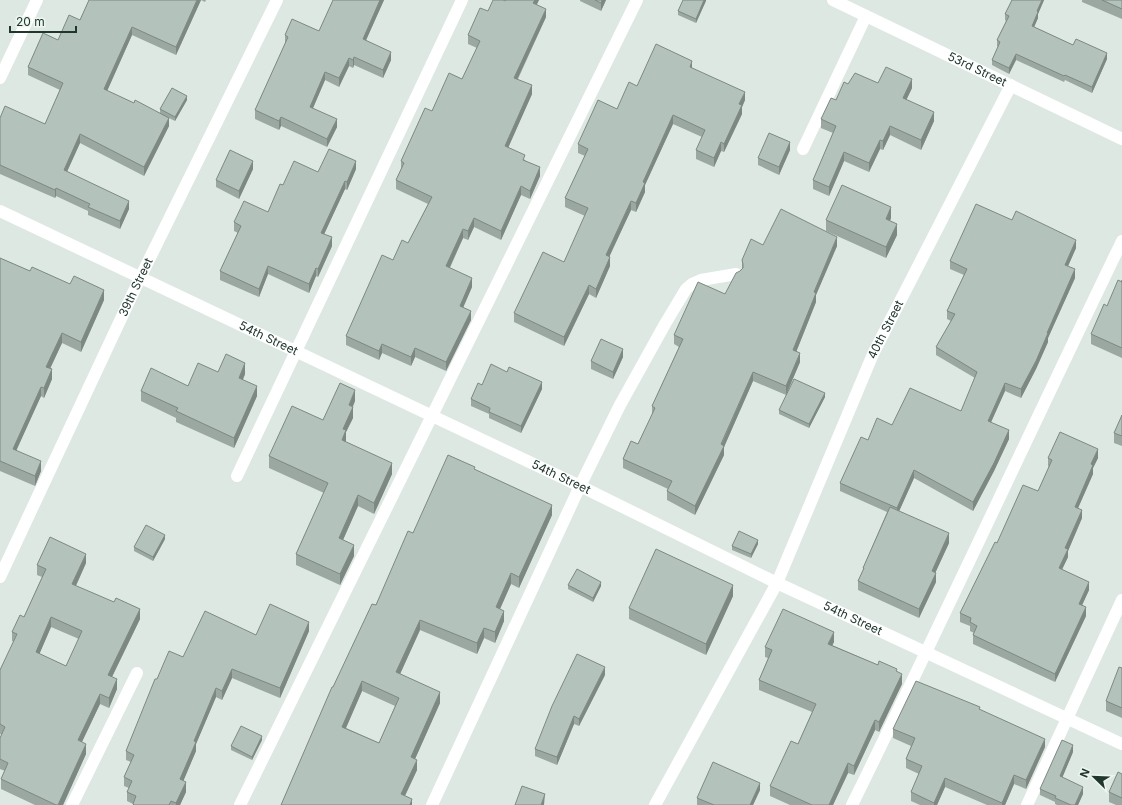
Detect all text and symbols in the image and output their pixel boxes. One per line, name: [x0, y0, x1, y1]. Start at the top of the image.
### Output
scale bar: [10, 8, 76, 34]
text: 20 m: [16, 14, 45, 29]
street label: 53rd Street: [945, 48, 1009, 89]
street label: 39th Street: [115, 255, 156, 319]
street label: 40th Street: [864, 298, 906, 361]
street label: 54th Street: [237, 317, 300, 358]
street label: 54th Street: [529, 456, 593, 497]
street label: 54th Street: [821, 598, 885, 638]
north arrow: [1074, 757, 1114, 797]
text: N: [1077, 766, 1093, 780]

